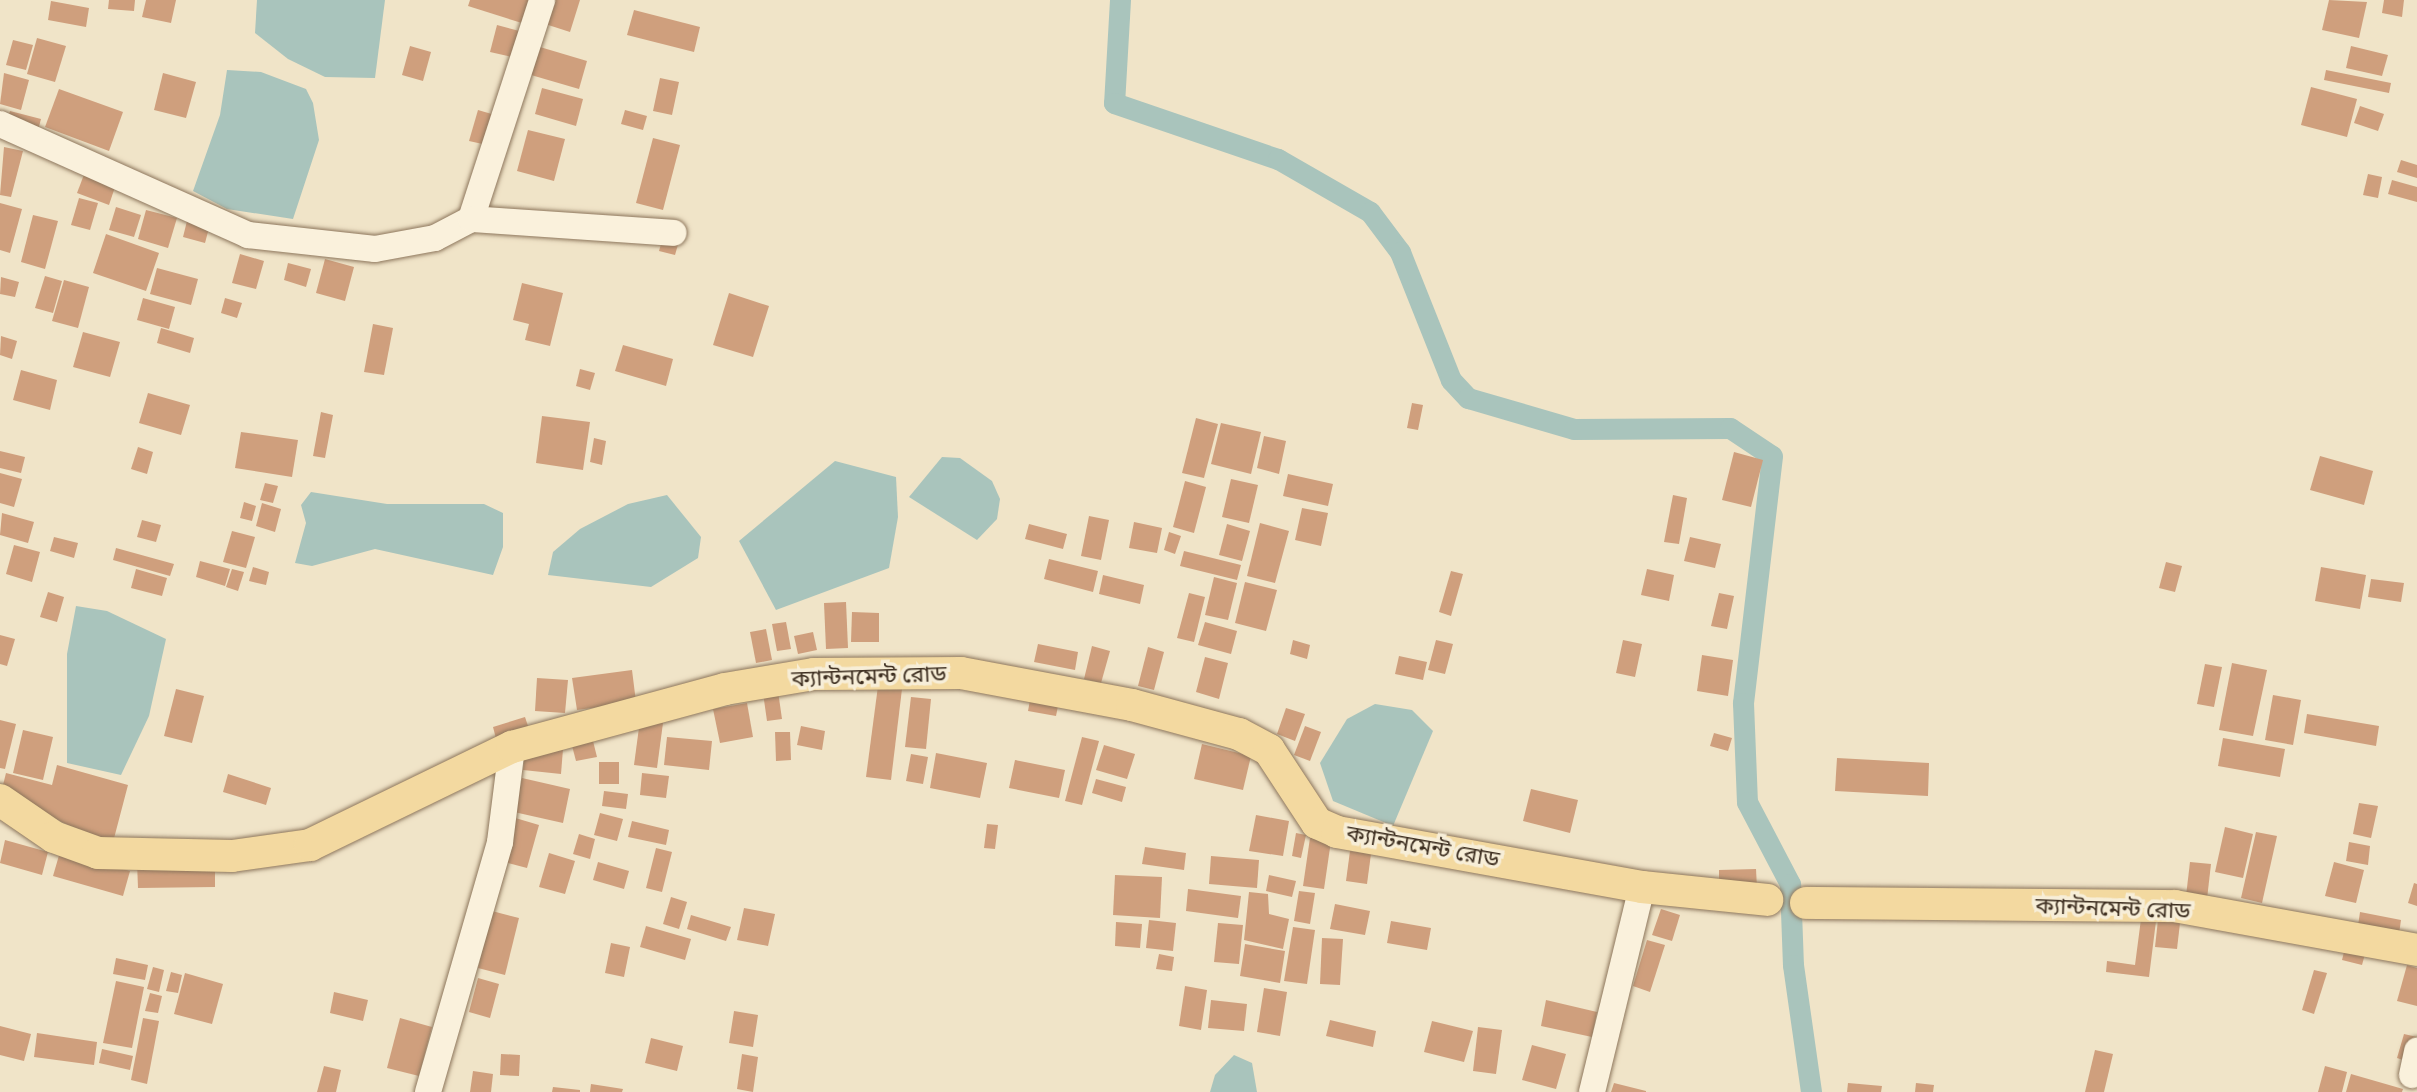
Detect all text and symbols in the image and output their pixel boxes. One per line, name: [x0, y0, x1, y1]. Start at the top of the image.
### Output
street label: ক্যান্টনমেন্ট রোড: [791, 660, 947, 692]
street label: ক্যান্টনমেন্ট রোড: [1344, 819, 1502, 873]
street label: ক্যান্টনমেন্ট রোড: [2035, 892, 2191, 924]

